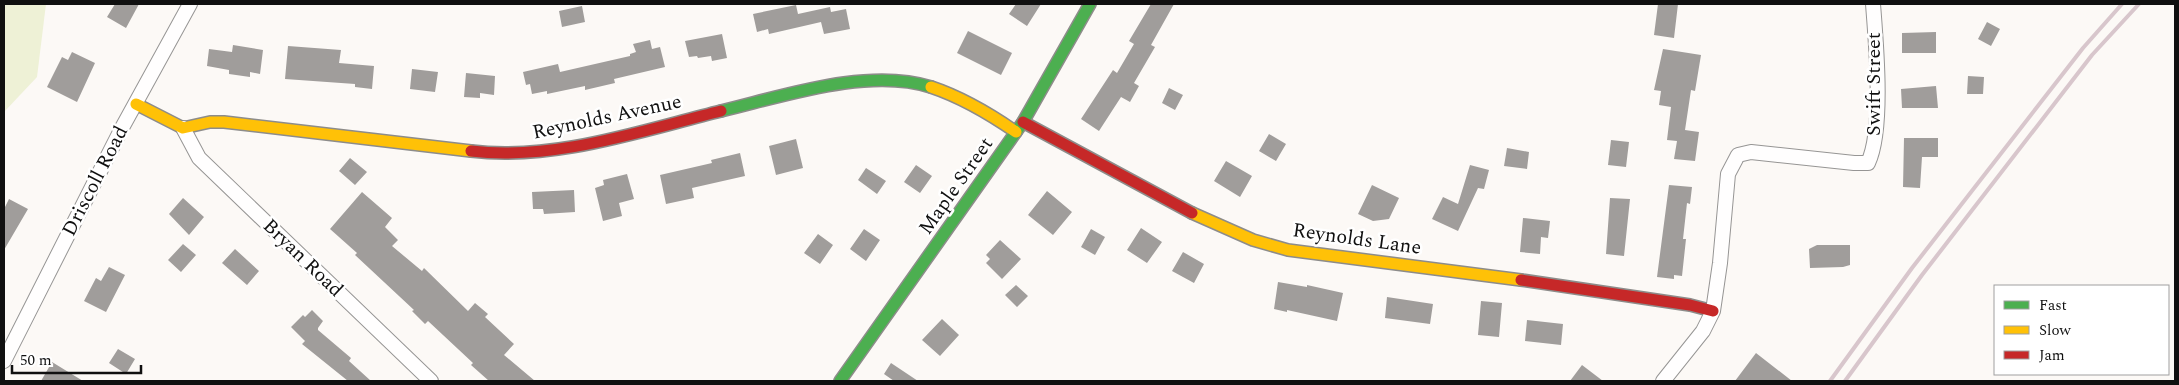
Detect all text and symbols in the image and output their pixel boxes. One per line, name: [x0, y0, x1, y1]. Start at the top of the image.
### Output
street label: Swift Street: [1859, 32, 1889, 136]
street label: Reynolds Avenue: [530, 87, 684, 147]
street label: Driscoll Road: [54, 120, 136, 242]
street label: Maple Street: [911, 131, 1001, 241]
street label: Bryan Road: [256, 212, 350, 304]
street label: Reynolds Lane: [1291, 215, 1423, 263]
legend: [1994, 285, 2169, 375]
text: Fast: [2039, 294, 2067, 317]
text: Slow: [2039, 319, 2071, 342]
scale bar: [12, 342, 141, 374]
text: Jam: [2039, 344, 2065, 367]
text: 50 m: [20, 349, 52, 372]

